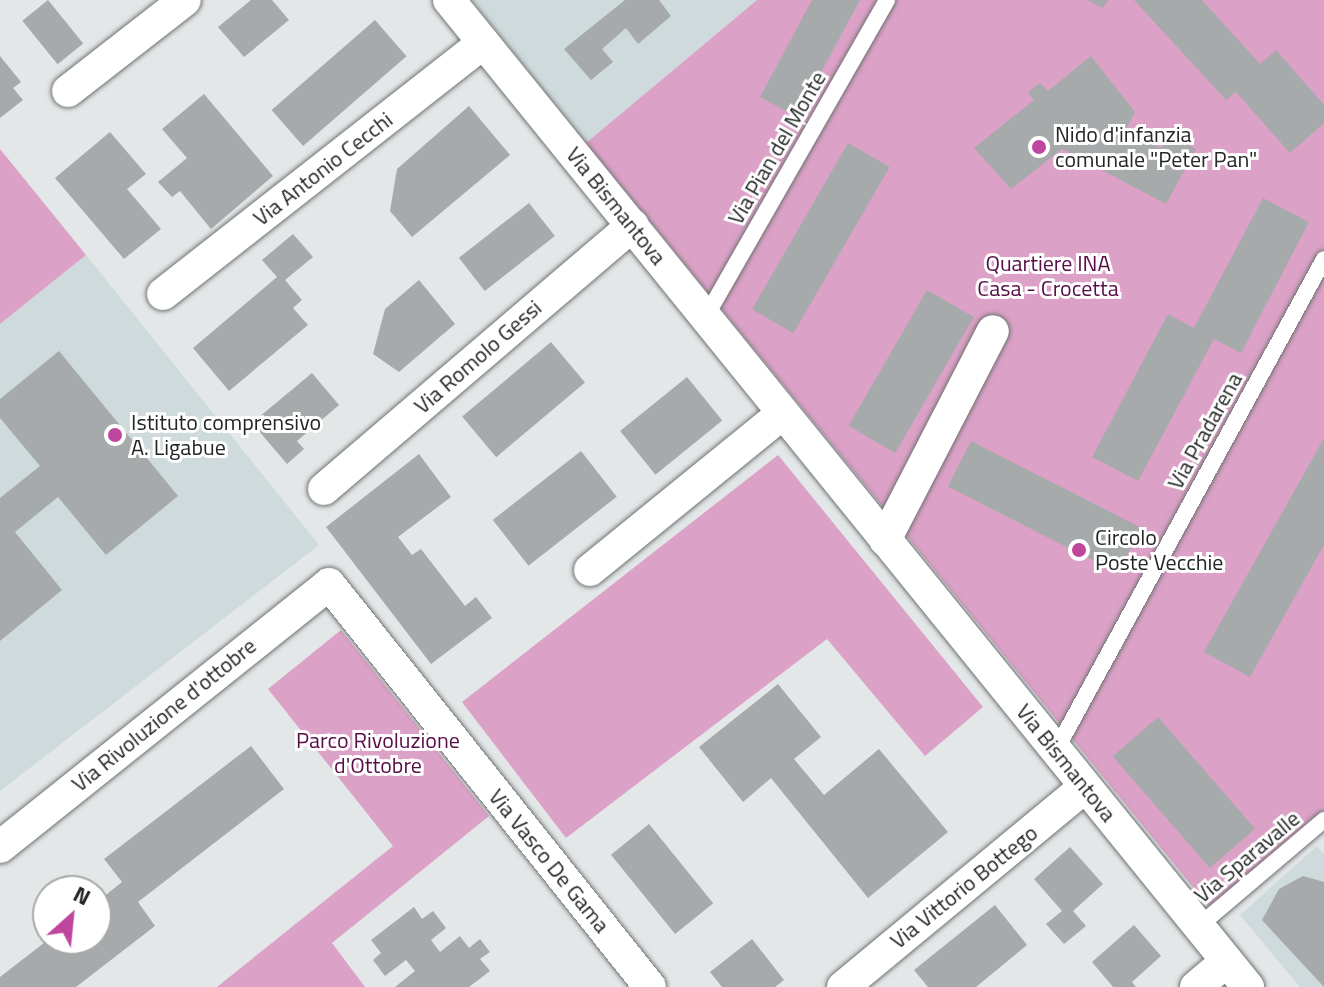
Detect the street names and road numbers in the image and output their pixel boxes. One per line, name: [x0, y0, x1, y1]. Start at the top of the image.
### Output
street label: Via Pian del Monte: [723, 67, 831, 229]
street label: Via Antonio Cecchi: [248, 106, 398, 232]
street label: Via Bismantova: [560, 142, 672, 270]
street label: Via Romolo Gessi: [409, 295, 547, 419]
street label: Via Pradarena: [1162, 368, 1248, 494]
street label: Via Rivoluzione d'ottobre: [67, 633, 261, 797]
street label: Via Bismantova: [1010, 699, 1122, 827]
street label: Via Vasco De Gama: [483, 784, 615, 938]
street label: Via Sparavalle: [1189, 805, 1305, 909]
street label: Via Vittorio Bottego: [885, 820, 1043, 954]

